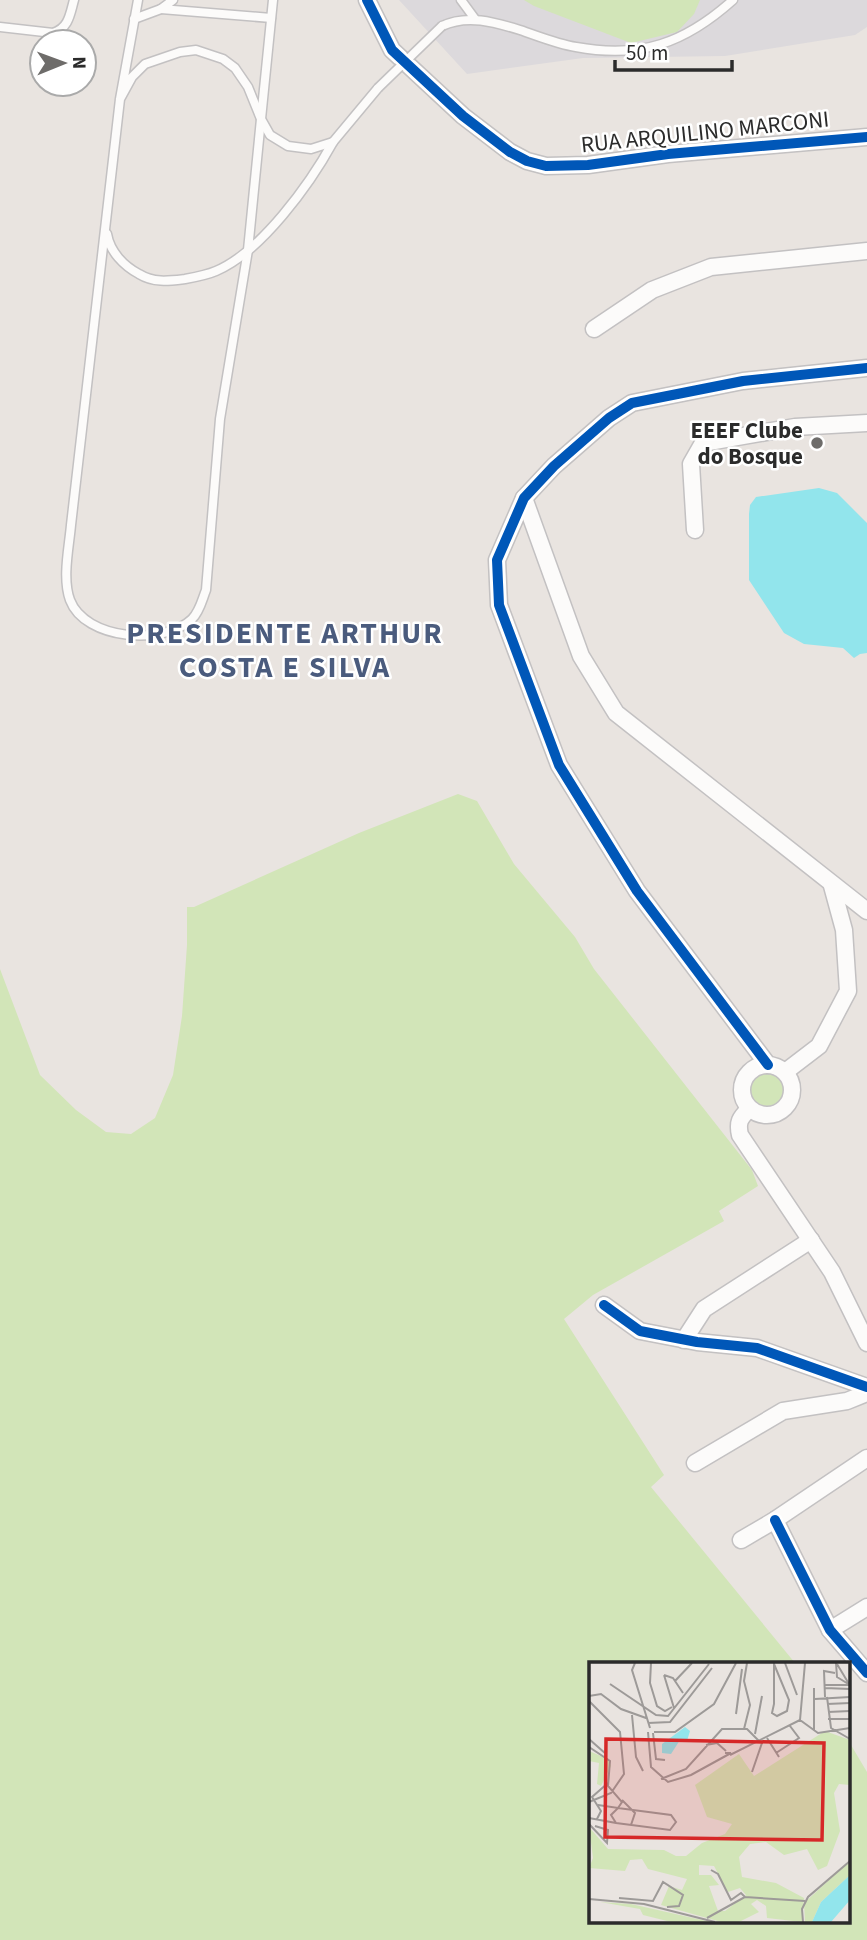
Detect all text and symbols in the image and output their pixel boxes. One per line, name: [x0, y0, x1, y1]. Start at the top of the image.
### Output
north arrow: [28, 28, 98, 98]
scale bar: [615, 28, 732, 72]
text: 50 m: [626, 38, 668, 68]
text: N: [65, 56, 92, 69]
street label: RUA ARQUILINO MARCONI: [579, 103, 831, 161]
place label: EEEF Clube do Bosque: [690, 414, 803, 473]
marker: EEEF Clube do Bosque: [809, 435, 825, 451]
district label: PRESIDENTE ARTHUR COSTA E SILVA: [126, 612, 444, 689]
inset map: [589, 1662, 850, 1923]

